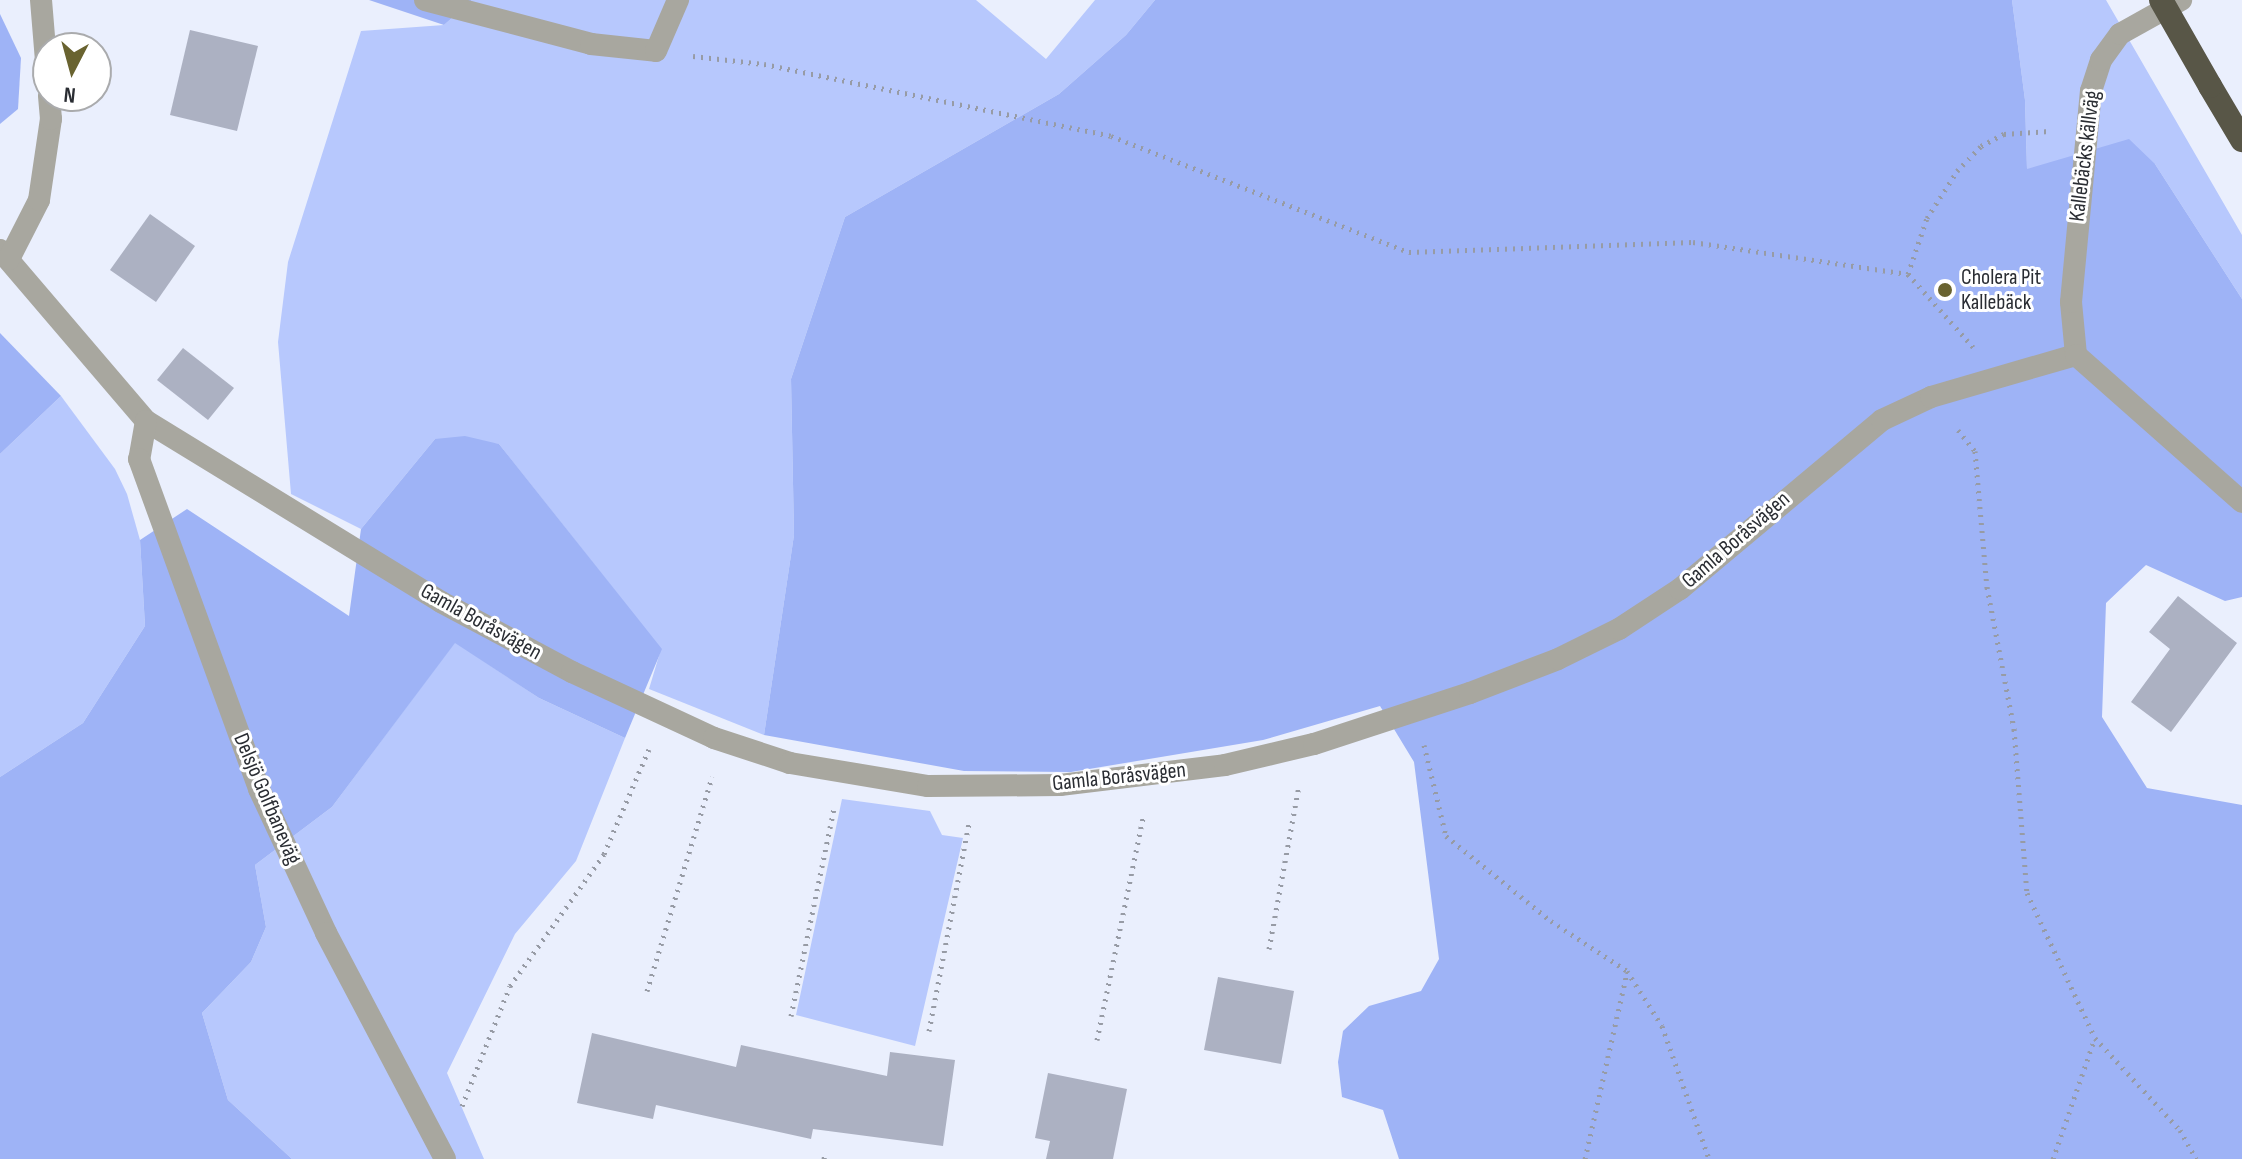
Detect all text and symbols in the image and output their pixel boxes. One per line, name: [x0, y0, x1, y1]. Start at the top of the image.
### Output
north arrow: [32, 32, 112, 112]
text: N: [62, 80, 77, 108]
street label: Kallebäcks källväg: [2064, 89, 2106, 223]
place label: Cholera Pit Kallebäck: [1961, 264, 2041, 316]
marker: Cholera Pit Kallebäck: [1936, 281, 1954, 299]
street label: Gamla Boråsvägen: [1677, 486, 1795, 594]
street label: Gamla Boråsvägen: [416, 578, 546, 666]
street label: Delsjö Golfbaneväg: [228, 729, 306, 869]
street label: Gamla Boråsvägen: [1051, 757, 1187, 797]

